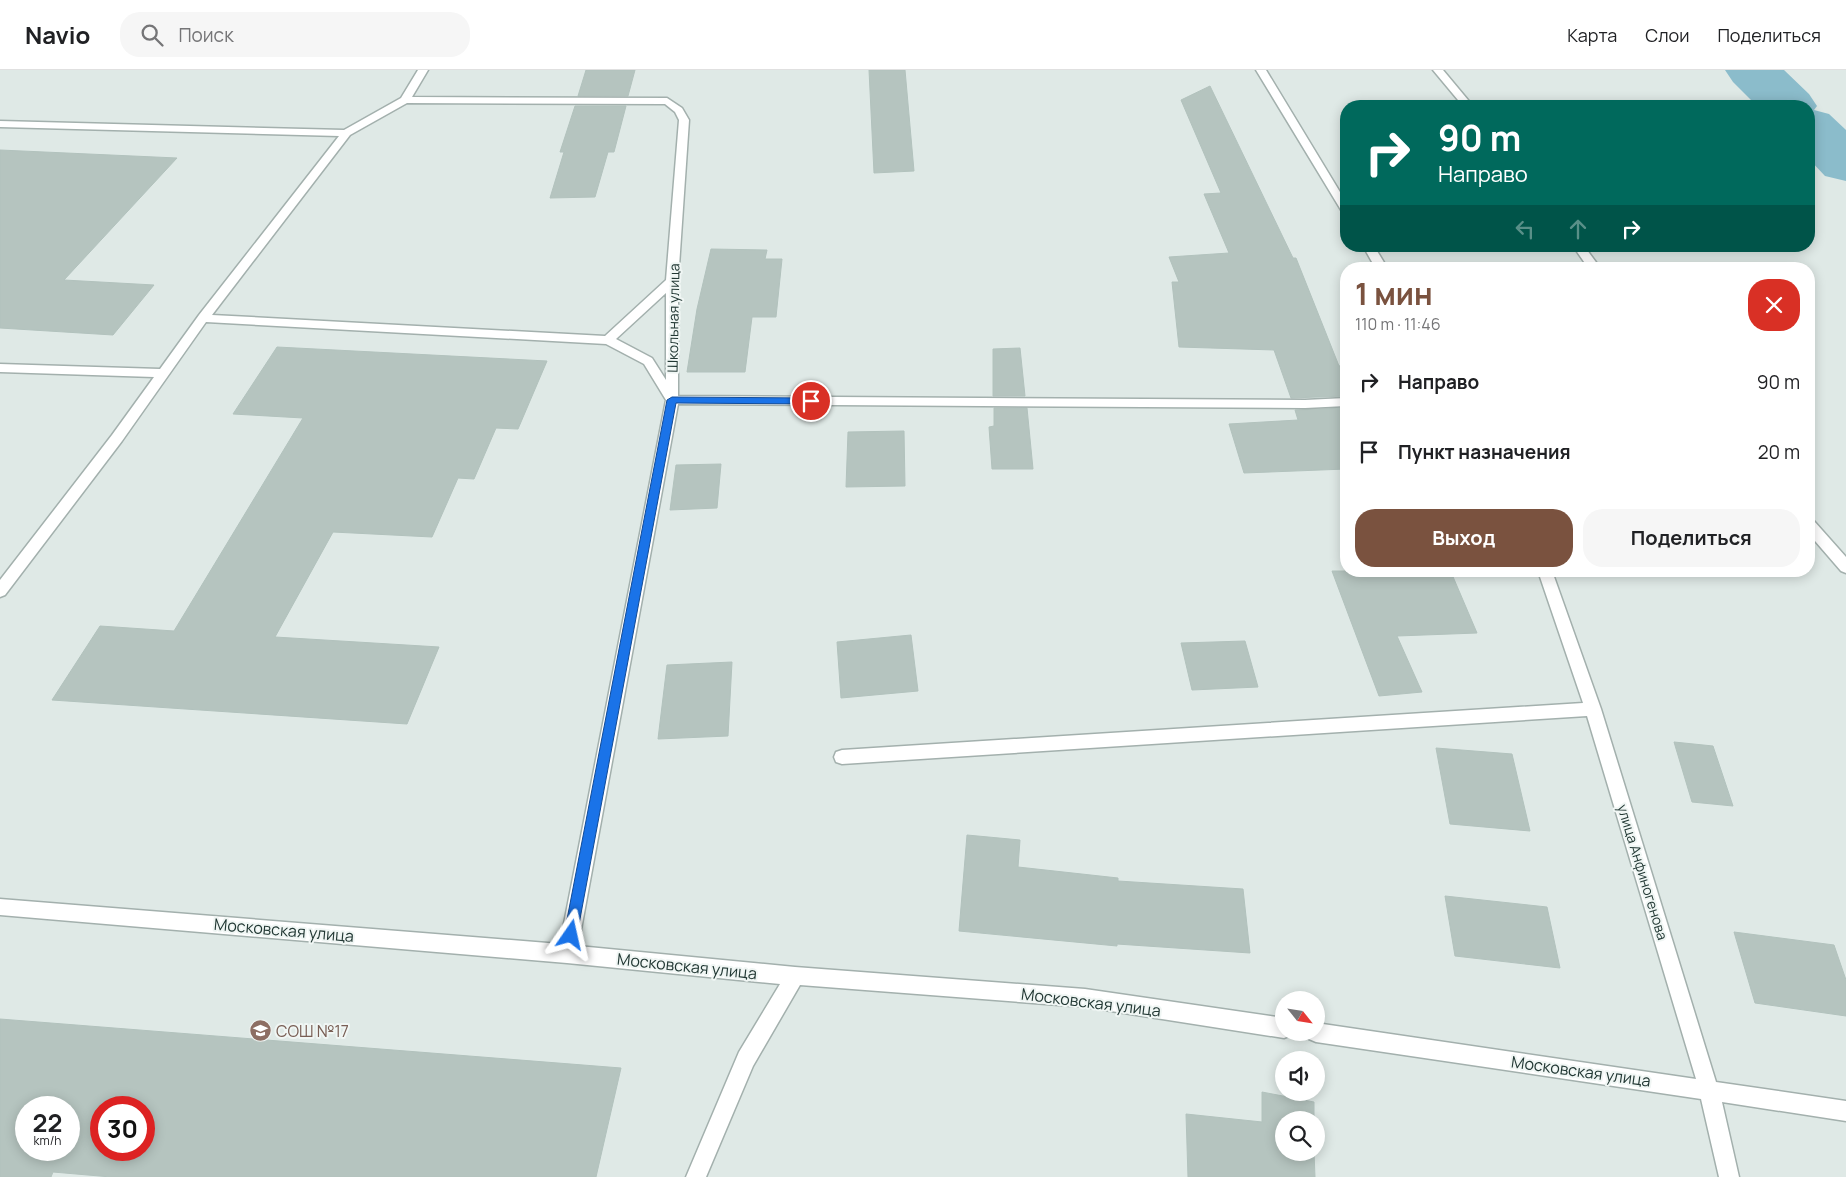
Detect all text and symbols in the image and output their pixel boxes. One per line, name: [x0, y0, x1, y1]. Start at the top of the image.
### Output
search box: [120, 12, 470, 57]
text: Navio: [25, 18, 90, 51]
icon: search: [138, 21, 166, 49]
text: Поиск: [178, 22, 234, 48]
text: Карта: [1567, 23, 1617, 47]
text: Слои: [1645, 23, 1689, 47]
text: Поделиться: [1717, 23, 1821, 47]
text: 90 m: [1438, 114, 1521, 162]
icon: right: [1355, 120, 1420, 185]
text: Направо: [1438, 159, 1528, 189]
icon: left: [1511, 215, 1539, 243]
icon: ahead: [1564, 215, 1592, 243]
icon: right: [1617, 215, 1645, 243]
street label: Школьная улица: [663, 263, 683, 373]
text: 1 мин: [1355, 273, 1433, 314]
button: close: [1748, 279, 1800, 331]
text: 110 m · 11:46: [1355, 313, 1441, 335]
icon: right: [1355, 368, 1383, 396]
text: Направо: [1398, 369, 1479, 395]
text: 90 m: [1757, 369, 1800, 395]
pin: [790, 380, 832, 422]
icon: arrive: [797, 387, 825, 415]
icon: arrive: [1355, 438, 1383, 466]
text: Пункт назначения: [1398, 439, 1571, 465]
text: 20 m: [1758, 439, 1800, 465]
button: Выход: [1355, 509, 1573, 567]
button: Поделиться: [1583, 509, 1800, 567]
street label: улица Анфиногенова: [1613, 802, 1673, 942]
position arrow: [544, 908, 596, 960]
street label: Московская улица: [213, 913, 355, 947]
street label: Московская улица: [616, 948, 758, 984]
street label: Московская улица: [1020, 983, 1162, 1021]
north arrow: [1275, 991, 1325, 1041]
map controls: [1275, 991, 1325, 1161]
school or university icon: СОШ №17: [248, 1019, 272, 1043]
place label: СОШ №17: [276, 1020, 349, 1042]
street label: Московская улица: [1510, 1050, 1652, 1092]
button: sound: [1275, 1051, 1325, 1101]
speed limit sign: 30: [90, 1096, 155, 1161]
text: 22: [33, 1105, 62, 1140]
button: search: [1275, 1111, 1325, 1161]
text: km/h: [34, 1132, 61, 1149]

